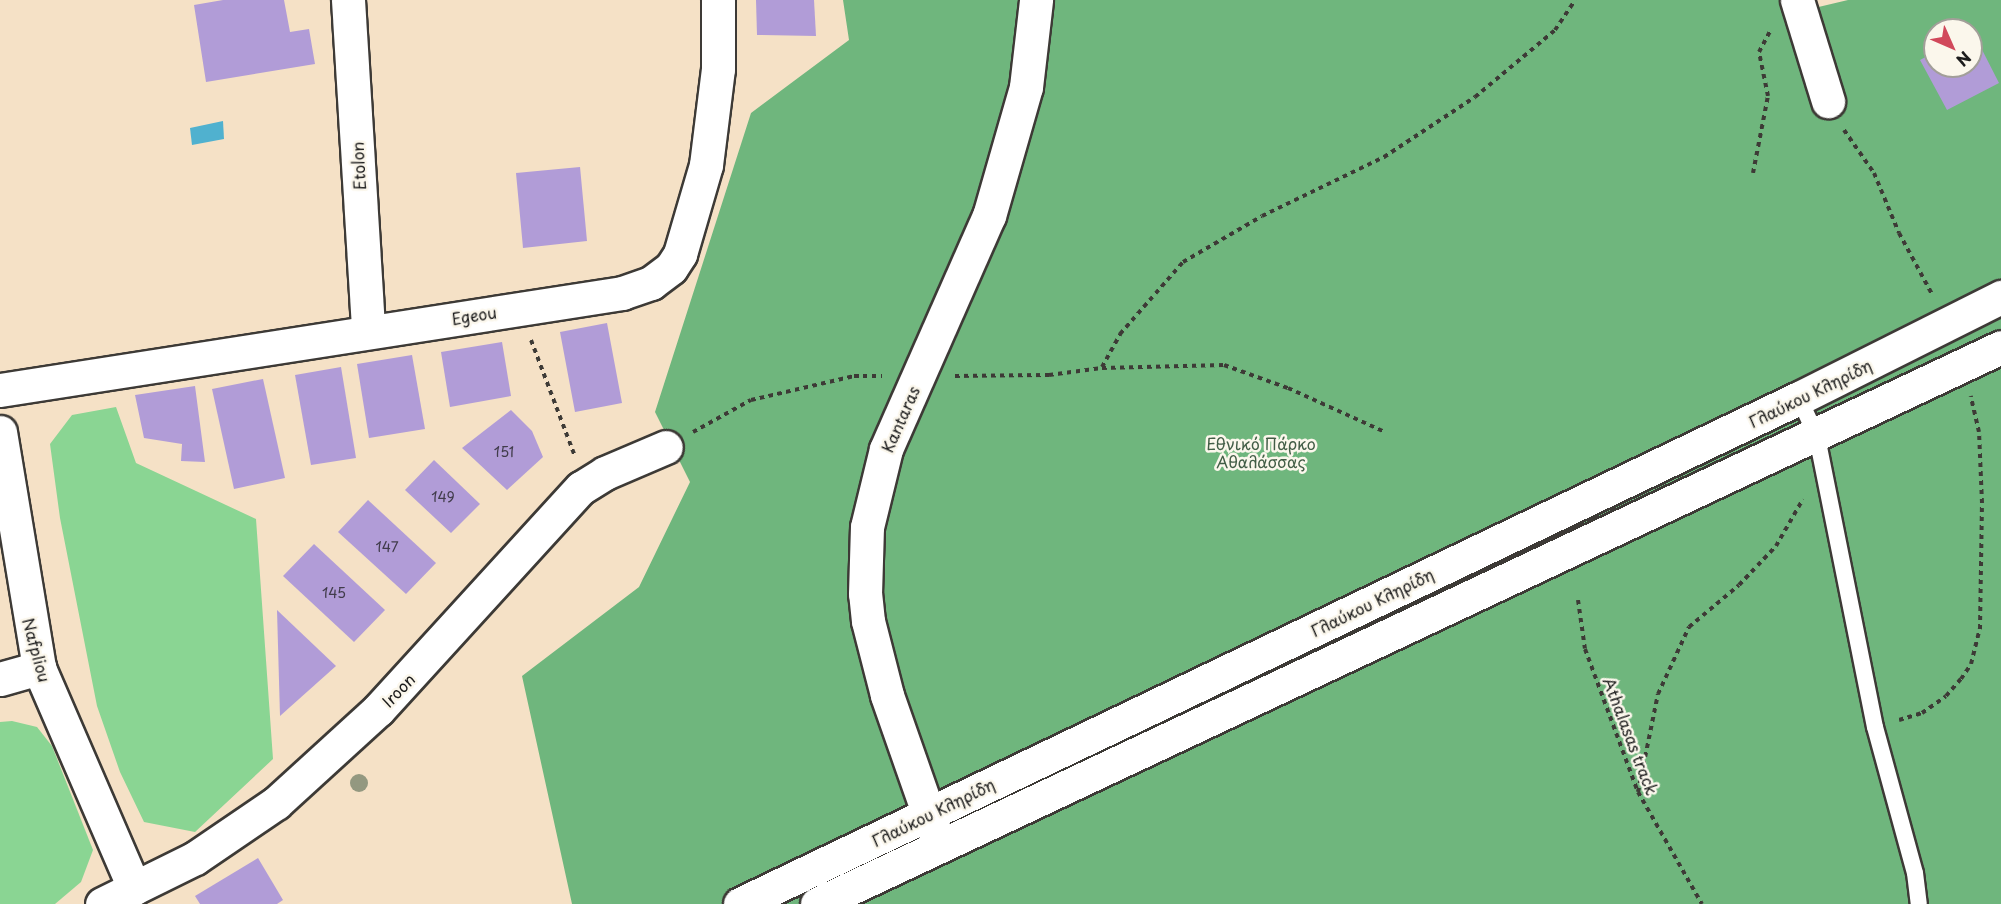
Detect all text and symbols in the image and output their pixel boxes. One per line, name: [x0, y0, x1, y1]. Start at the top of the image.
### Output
north arrow: [1923, 18, 1983, 78]
text: N: [1951, 46, 1977, 72]
street label: Etolon: [347, 141, 369, 191]
street label: Egeou: [450, 302, 498, 328]
street label: Γλαύκου Κληρίδη: [1745, 355, 1875, 431]
street label: Kantaras: [877, 383, 923, 455]
park label: Εθνικό Πάρκο Αθαλάσσας: [1206, 433, 1316, 471]
house number: 151: [494, 444, 514, 460]
house number: 149: [431, 489, 455, 505]
house number: 147: [375, 539, 399, 555]
street label: Γλαύκου Κληρίδη: [1307, 564, 1437, 640]
house number: 145: [322, 585, 346, 601]
street label: Nafpliou: [19, 616, 55, 684]
street label: Iroon: [378, 669, 418, 711]
street label: Athalasas track: [1600, 674, 1662, 798]
street label: Γλαύκου Κληρίδη: [868, 774, 998, 850]

